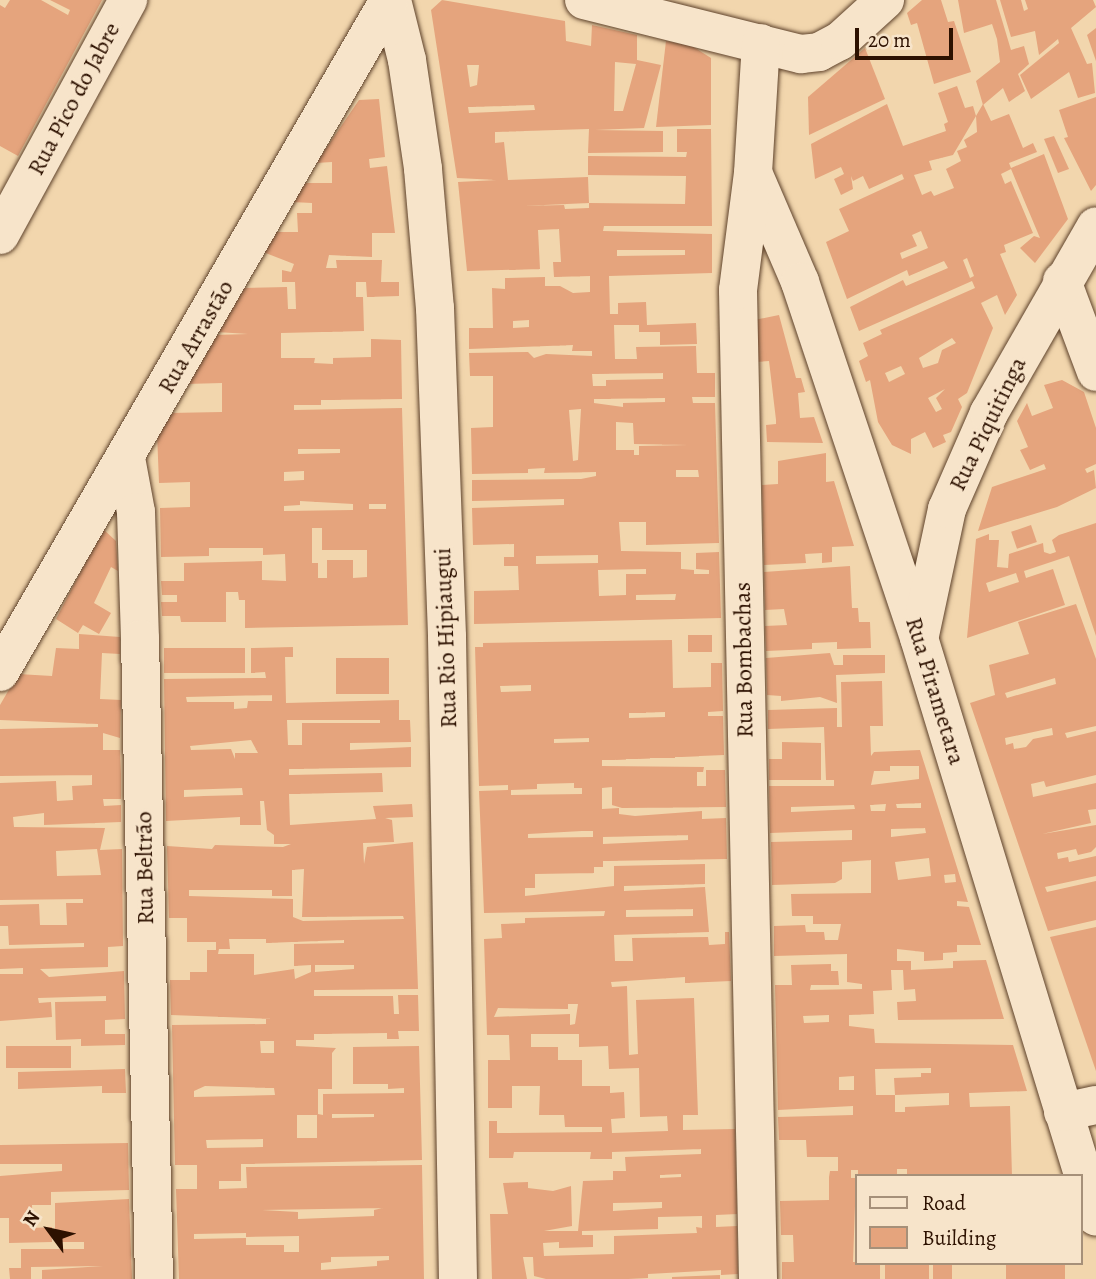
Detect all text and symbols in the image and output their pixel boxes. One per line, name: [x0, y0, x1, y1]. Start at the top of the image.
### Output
scale bar: [858, 14, 956, 58]
street label: Rua Pico do Jabre: [22, 18, 126, 180]
text: 20 m: [868, 26, 911, 54]
street label: Rua Arrastão: [152, 275, 240, 399]
street label: Rua Piquitinga: [943, 352, 1033, 496]
street label: Rua Rio Hipiaugui: [428, 547, 464, 729]
street label: Rua Bombachas: [728, 582, 760, 738]
street label: Rua Pirametara: [899, 614, 971, 768]
street label: Rua Beltrão: [130, 811, 160, 925]
legend: [855, 1174, 1082, 1265]
text: Road: [922, 1189, 966, 1217]
north arrow: [14, 1195, 84, 1265]
text: N: [17, 1206, 46, 1231]
text: Building: [922, 1224, 996, 1252]

